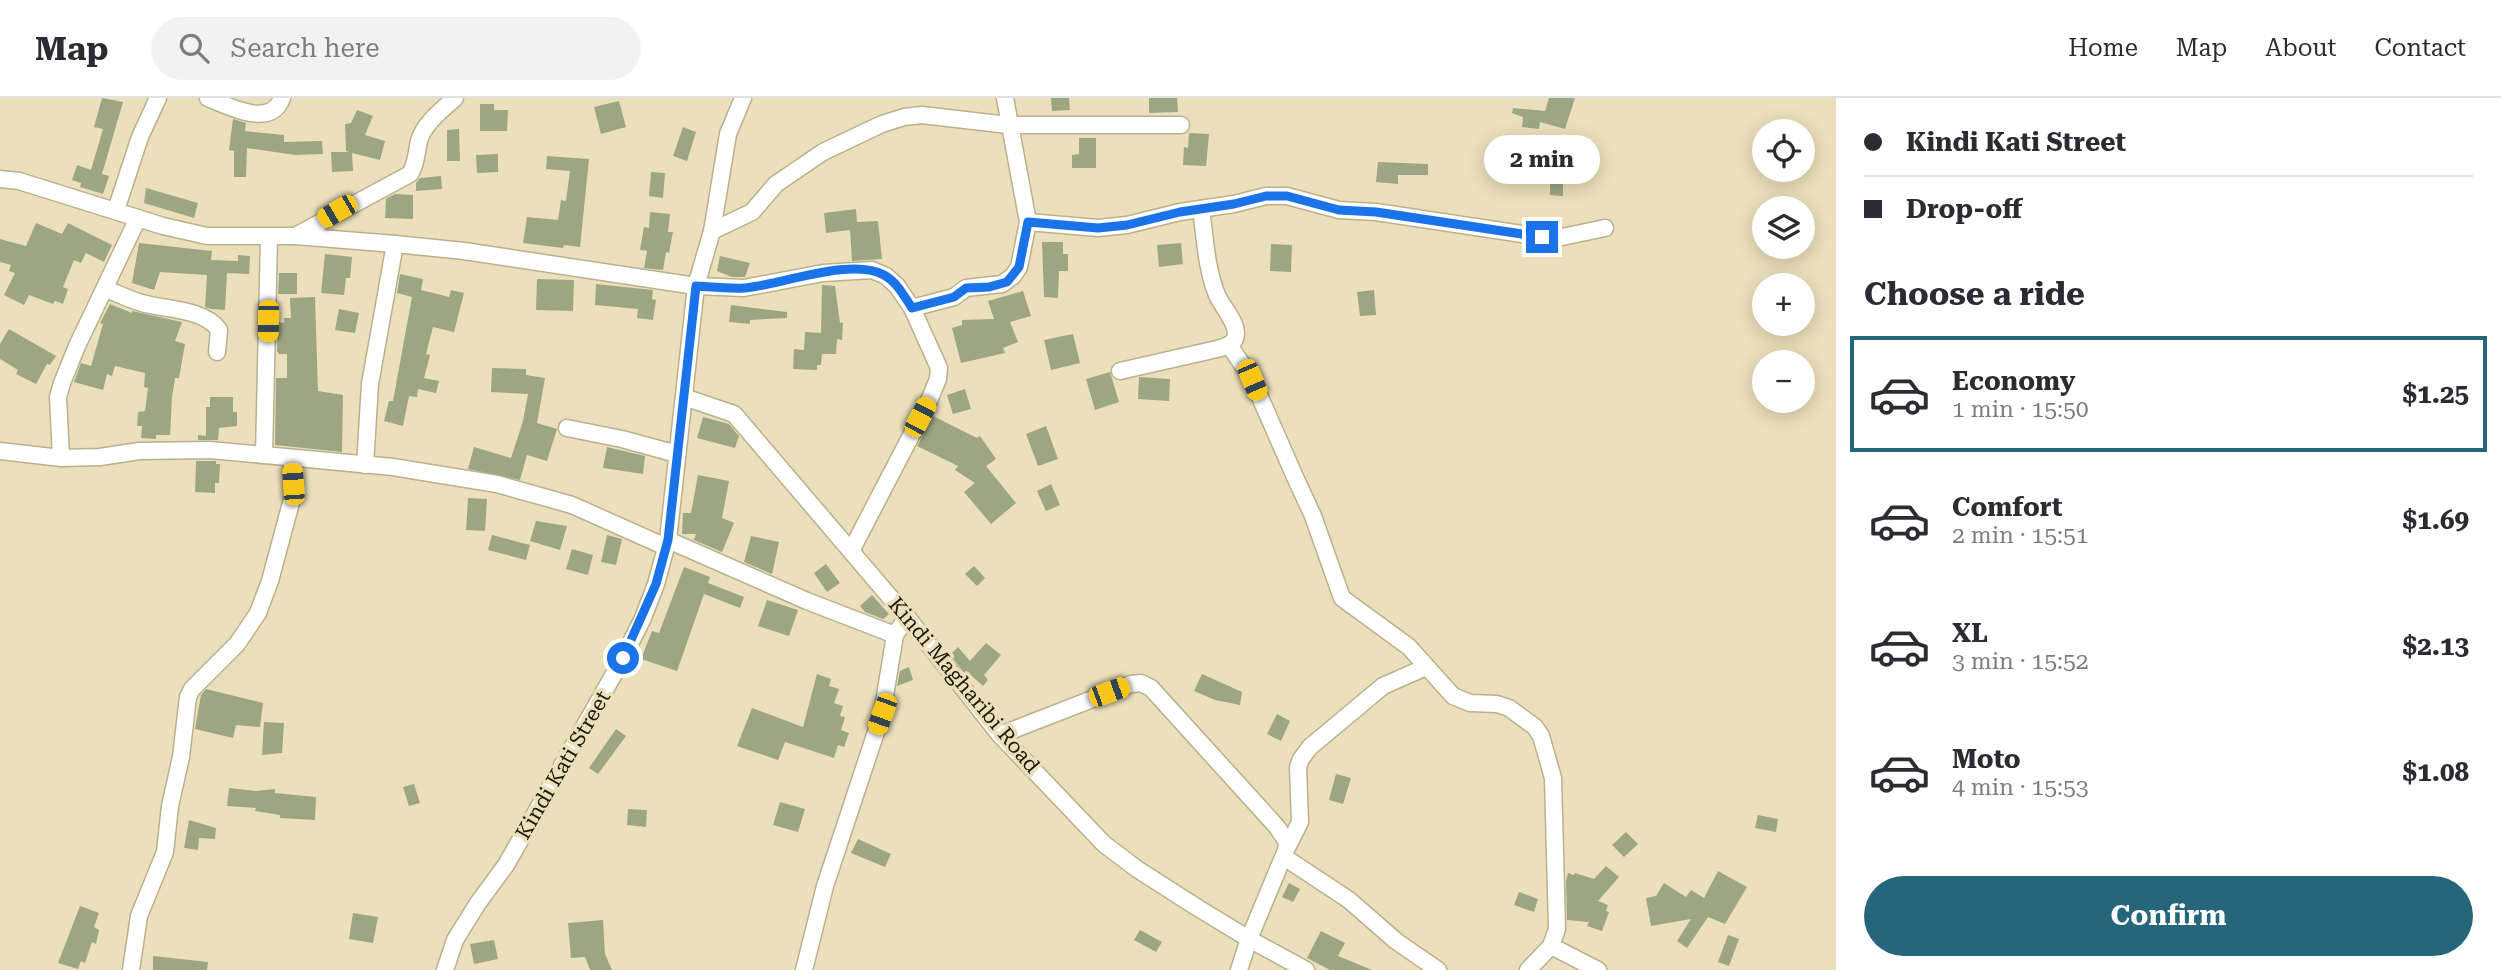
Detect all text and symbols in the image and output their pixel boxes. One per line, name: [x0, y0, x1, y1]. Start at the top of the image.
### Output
search box: [151, 17, 641, 80]
text: Map: [35, 29, 109, 68]
icon: search: [175, 29, 213, 67]
text: Search here: [231, 33, 380, 63]
text: Home: [2068, 34, 2138, 62]
text: Map: [2176, 34, 2227, 62]
text: About: [2265, 34, 2336, 62]
text: Contact: [2374, 34, 2466, 62]
map controls: [1752, 119, 1815, 413]
button: locate: [1752, 119, 1815, 182]
text: Kindi Kati Street: [1906, 127, 2126, 157]
callout: 2 min: [1484, 136, 1600, 184]
text: 2 min: [1510, 146, 1574, 173]
car: [314, 191, 361, 231]
text: Drop-off: [1906, 194, 2022, 224]
button: layers: [1752, 196, 1815, 259]
route end: [1526, 221, 1558, 253]
button: +: [1752, 273, 1815, 336]
text: Choose a ride: [1864, 275, 2085, 313]
car: [258, 300, 279, 342]
button: −: [1752, 350, 1815, 413]
car: [1235, 357, 1270, 403]
icon: car: [1868, 363, 1931, 426]
text: Economy: [1952, 366, 2075, 396]
text: $1.25: [2403, 379, 2469, 409]
car: [901, 394, 940, 440]
text: 1 min · 15:50: [1952, 396, 2089, 423]
car: [282, 462, 305, 506]
icon: car: [1868, 489, 1931, 552]
text: Comfort: [1952, 492, 2062, 522]
text: $1.69: [2403, 505, 2469, 535]
text: 2 min · 15:51: [1952, 522, 2089, 549]
street label: Kindi Magharibi Road: [884, 592, 1045, 778]
icon: car: [1868, 615, 1931, 678]
text: XL: [1952, 618, 1988, 648]
text: $2.13: [2403, 631, 2469, 661]
route start: [607, 642, 639, 674]
text: 3 min · 15:52: [1952, 648, 2089, 675]
car: [1086, 675, 1133, 709]
street label: Kindi Kati Street: [511, 686, 615, 843]
car: [865, 691, 900, 737]
icon: car: [1868, 741, 1931, 804]
text: Moto: [1952, 744, 2021, 774]
text: $1.08: [2403, 757, 2469, 787]
text: 4 min · 15:53: [1952, 774, 2089, 801]
button: Confirm: [1864, 876, 2473, 956]

